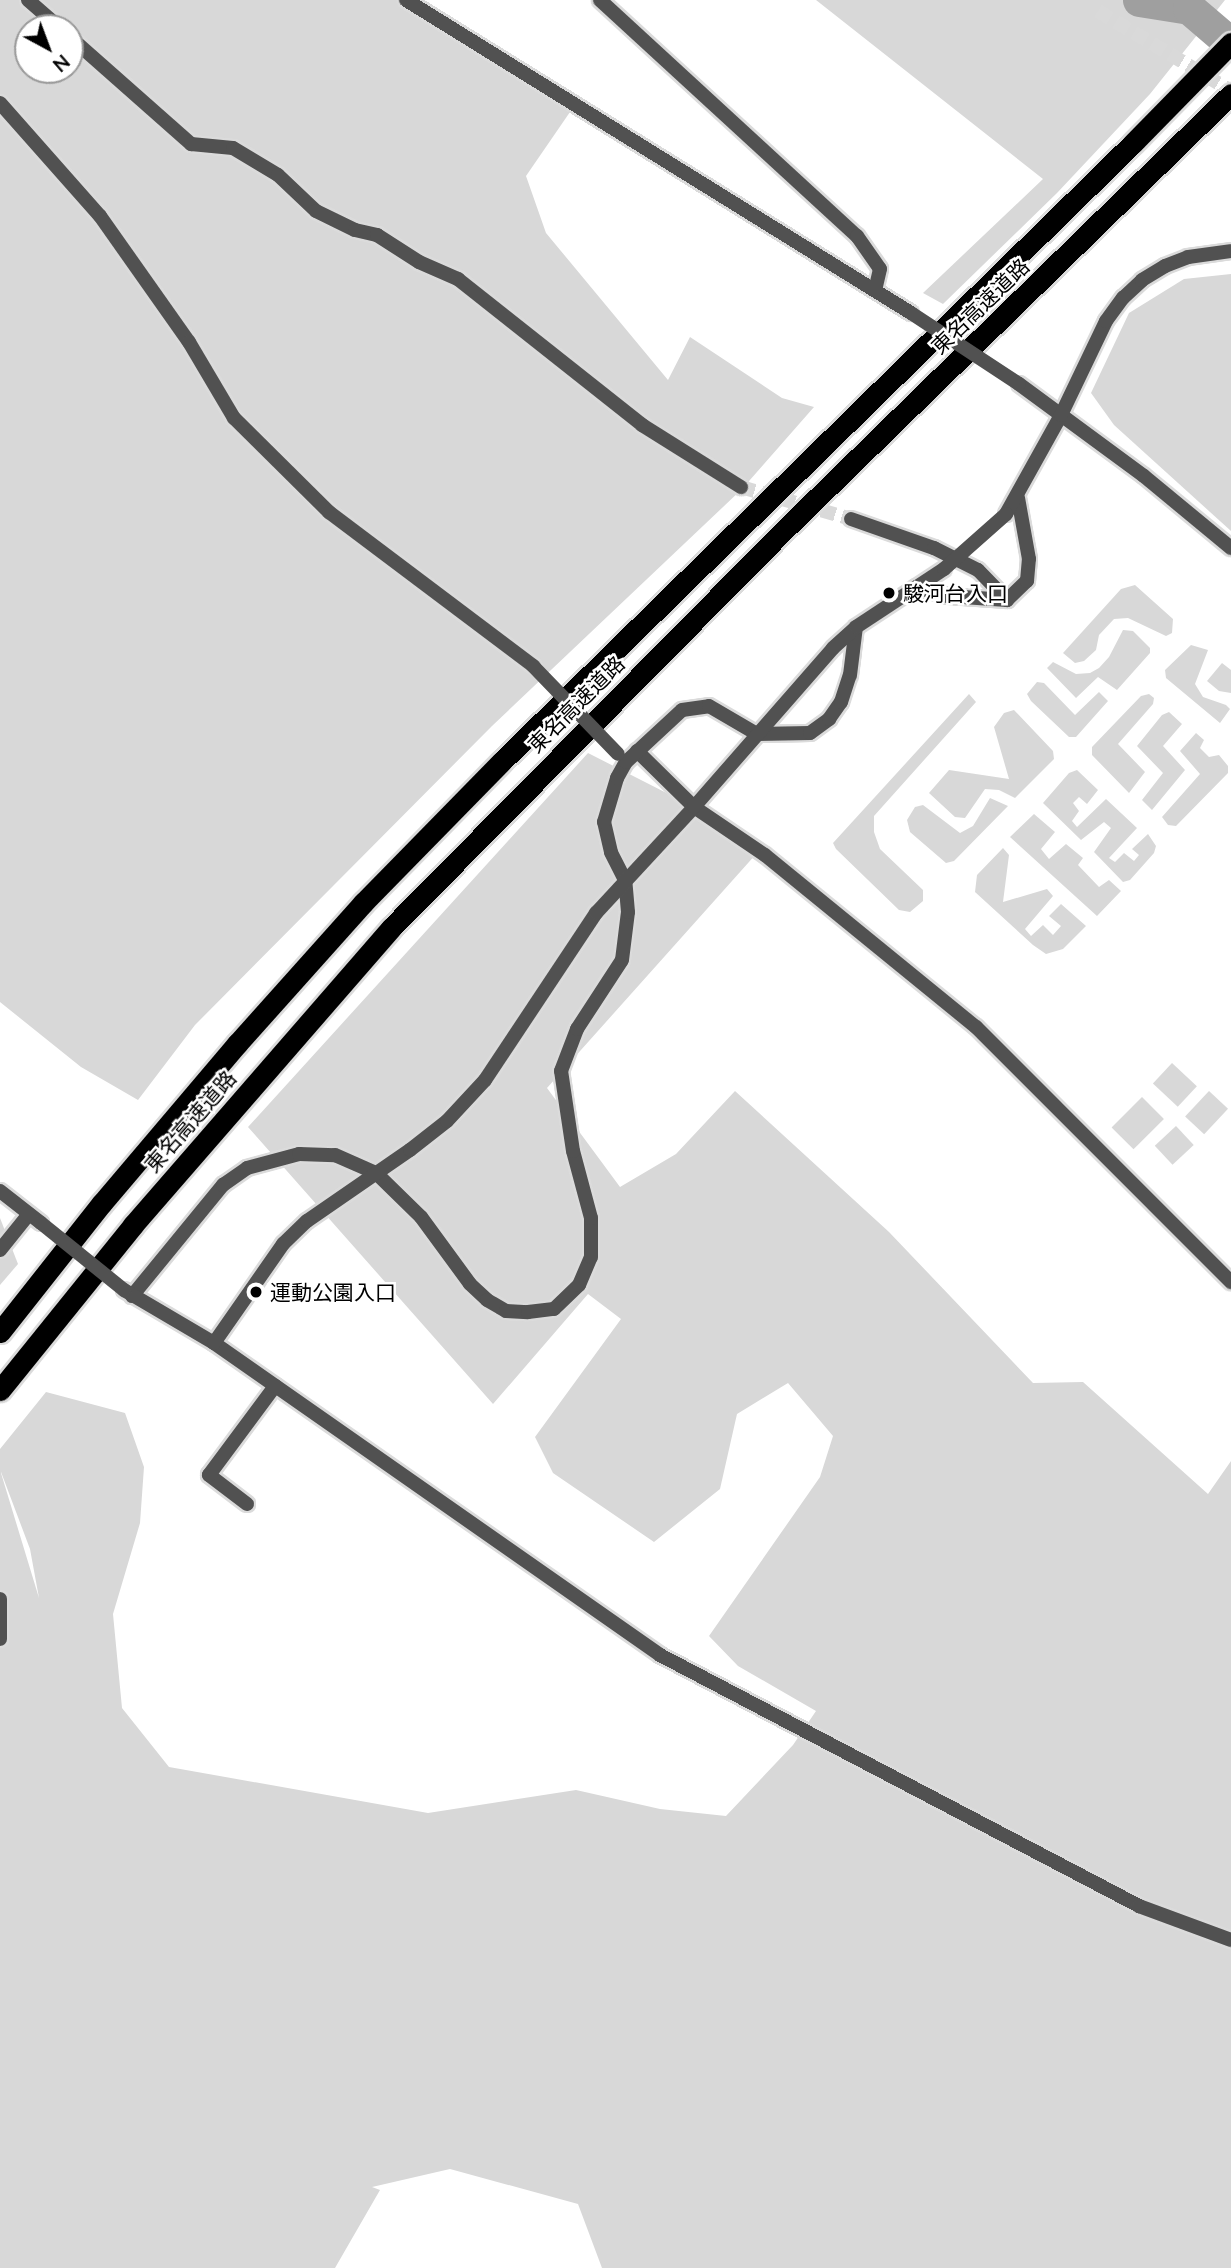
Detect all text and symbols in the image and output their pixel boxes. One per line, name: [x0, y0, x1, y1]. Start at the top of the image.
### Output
north arrow: [14, 14, 84, 84]
text: N: [49, 50, 75, 77]
street label: 東名高速道路: [926, 253, 1034, 359]
place label: 駿河台入口: [903, 580, 1008, 606]
marker: 駿河台入口: [881, 585, 897, 601]
street label: 東名高速道路: [523, 651, 629, 757]
street label: 東名高速道路: [139, 1065, 241, 1177]
place label: 運動公園入口: [270, 1279, 396, 1305]
marker: 運動公園入口: [248, 1284, 264, 1300]

